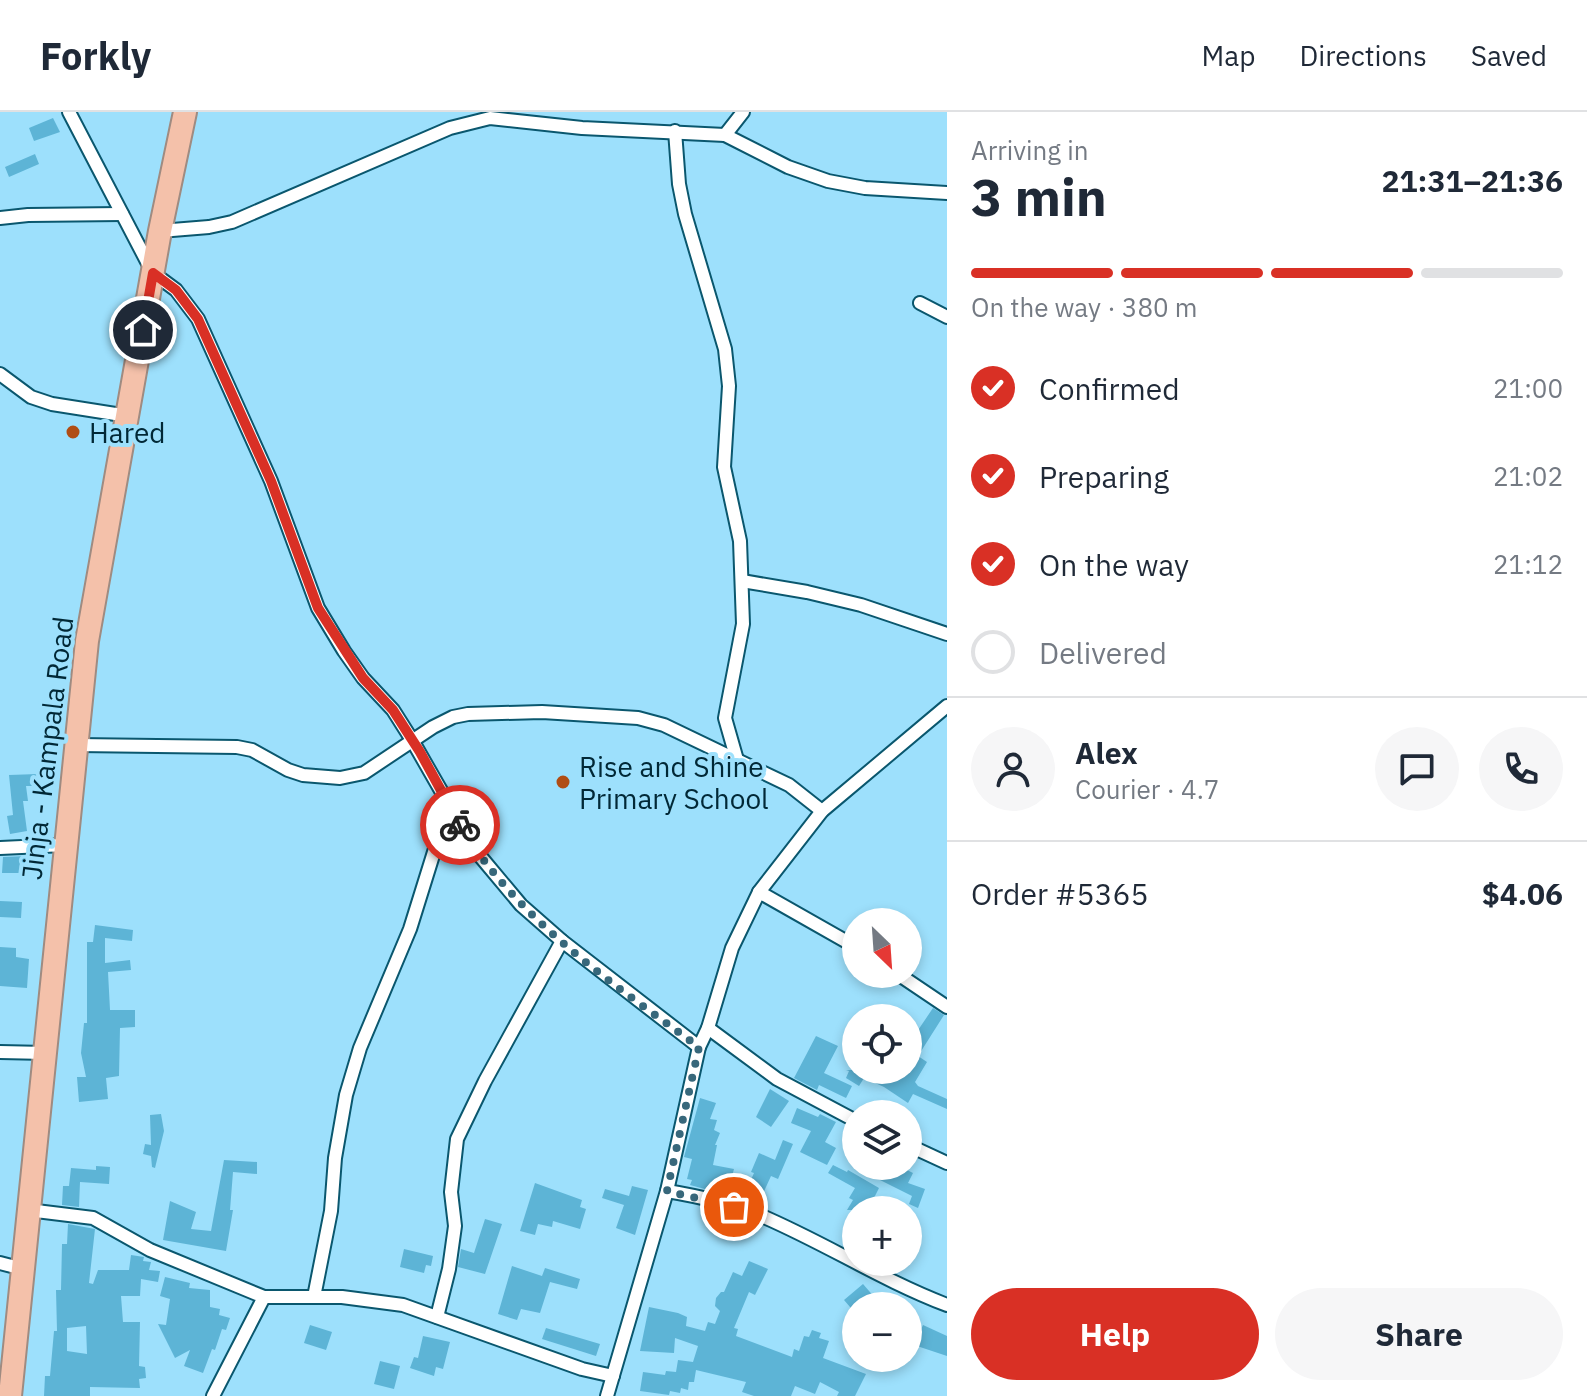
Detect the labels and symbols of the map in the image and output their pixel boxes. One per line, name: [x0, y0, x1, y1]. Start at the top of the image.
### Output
pin: [109, 296, 177, 364]
place label: Hared: [89, 414, 166, 451]
marker: Hared: [64, 423, 82, 441]
street label: Jinja - Kampala Road: [12, 614, 82, 882]
place label: Rise and Shine Primary School: [579, 748, 769, 817]
marker: Rise and Shine Primary School: [554, 773, 572, 791]
courier: [420, 785, 500, 865]
north arrow: [842, 908, 922, 988]
pin: [700, 1173, 768, 1241]

